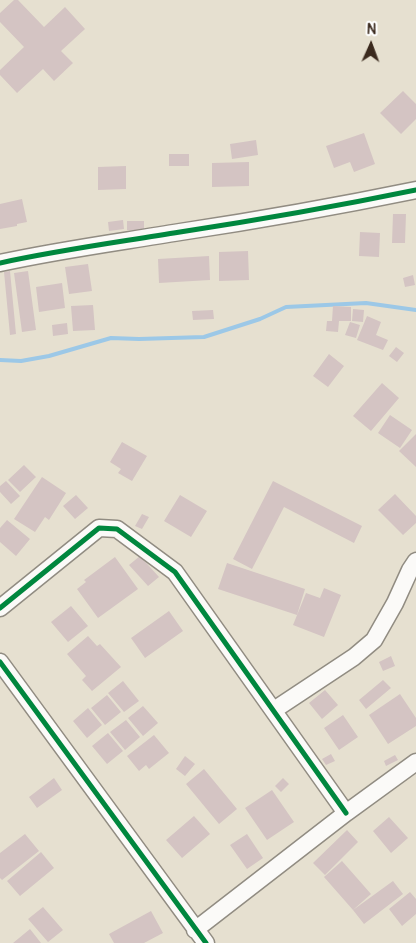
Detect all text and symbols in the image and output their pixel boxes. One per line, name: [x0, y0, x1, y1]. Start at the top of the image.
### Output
north arrow: [346, 20, 396, 70]
text: N: [367, 21, 377, 38]

